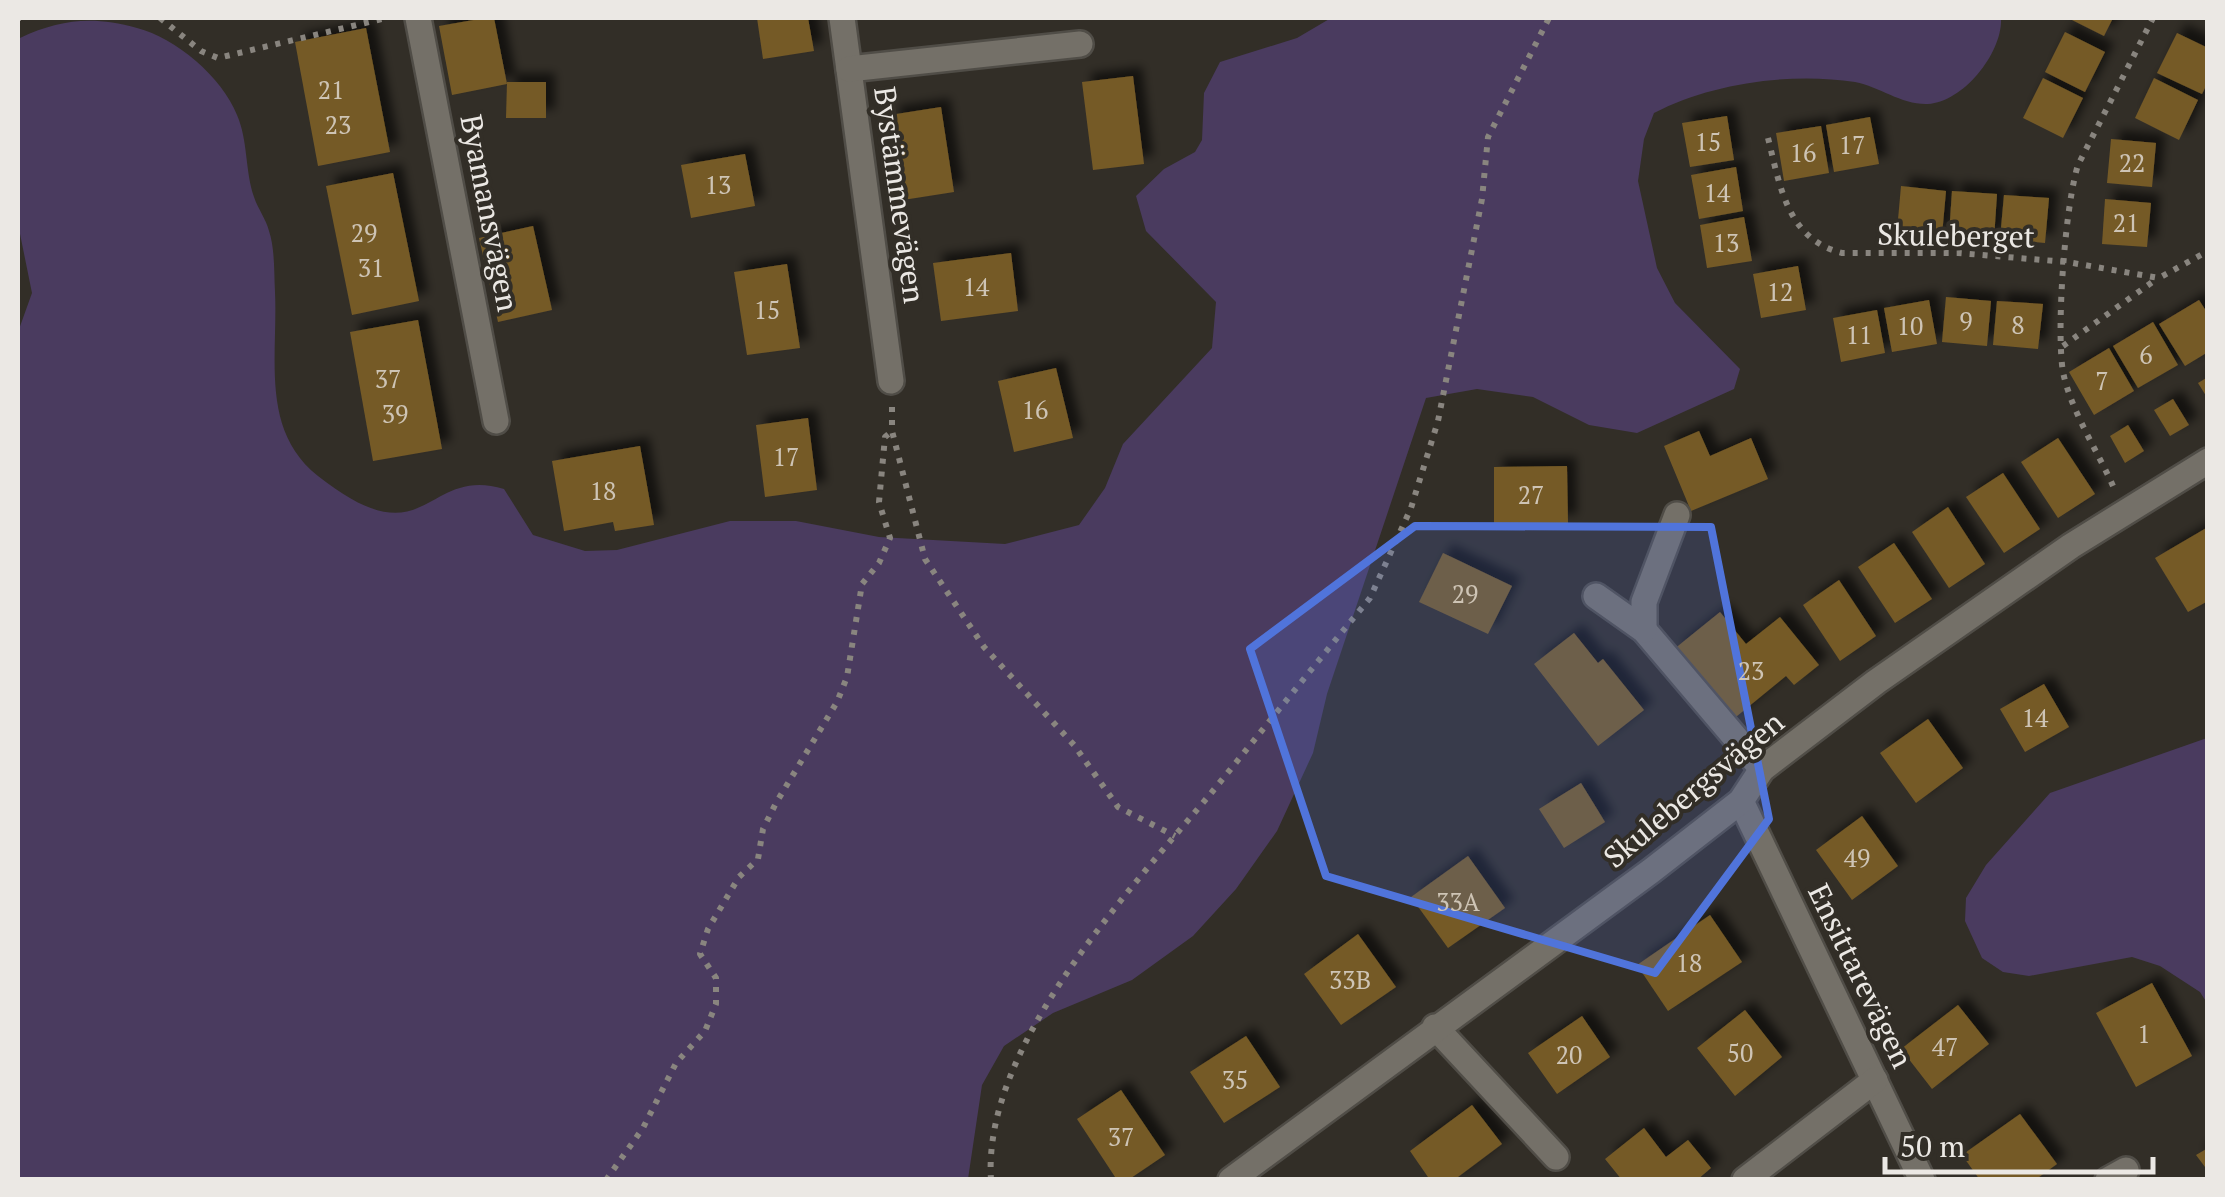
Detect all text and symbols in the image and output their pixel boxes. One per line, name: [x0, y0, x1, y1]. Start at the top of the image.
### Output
house number: 21: [318, 73, 344, 106]
street label: Bystämmevägen: [865, 84, 935, 306]
house number: 23: [325, 108, 351, 141]
street label: Byamansvägen: [451, 111, 529, 315]
house number: 15: [1695, 125, 1721, 158]
house number: 17: [1839, 128, 1865, 161]
house number: 16: [1790, 136, 1816, 169]
house number: 22: [2119, 146, 2145, 179]
house number: 13: [705, 168, 731, 201]
house number: 14: [1704, 176, 1731, 209]
house number: 21: [2113, 206, 2139, 239]
street label: Skuleberget: [1877, 214, 2035, 256]
house number: 29: [351, 216, 377, 249]
house number: 13: [1713, 226, 1739, 259]
house number: 31: [358, 251, 384, 284]
house number: 14: [963, 270, 990, 303]
house number: 12: [1767, 275, 1793, 308]
house number: 15: [754, 293, 780, 326]
house number: 9: [1959, 304, 1973, 337]
house number: 8: [2011, 308, 2025, 341]
house number: 10: [1897, 309, 1923, 342]
house number: 11: [1846, 318, 1872, 351]
house number: 6: [2139, 338, 2153, 371]
house number: 37: [375, 362, 401, 395]
house number: 7: [2095, 364, 2109, 397]
house number: 16: [1022, 393, 1048, 426]
house number: 39: [382, 397, 408, 430]
house number: 17: [773, 440, 799, 473]
house number: 18: [590, 474, 616, 507]
house number: 27: [1518, 478, 1544, 511]
house number: 29: [1452, 577, 1478, 610]
house number: 23: [1738, 654, 1764, 687]
house number: 14: [2022, 701, 2049, 734]
street label: Skulebergsvägen: [1595, 702, 1792, 876]
house number: 49: [1844, 841, 1870, 874]
street label: Ensittarevägen: [1799, 877, 1923, 1074]
house number: 33A: [1436, 885, 1481, 918]
house number: 18: [1676, 946, 1702, 979]
house number: 33B: [1329, 963, 1371, 996]
house number: 1: [2137, 1017, 2151, 1050]
house number: 47: [1932, 1030, 1958, 1063]
house number: 50: [1727, 1036, 1753, 1069]
house number: 20: [1556, 1038, 1582, 1071]
house number: 35: [1222, 1063, 1248, 1096]
scale bar: [1885, 1112, 2152, 1174]
house number: 37: [1108, 1120, 1134, 1153]
text: 50 m: [1900, 1126, 1965, 1166]

